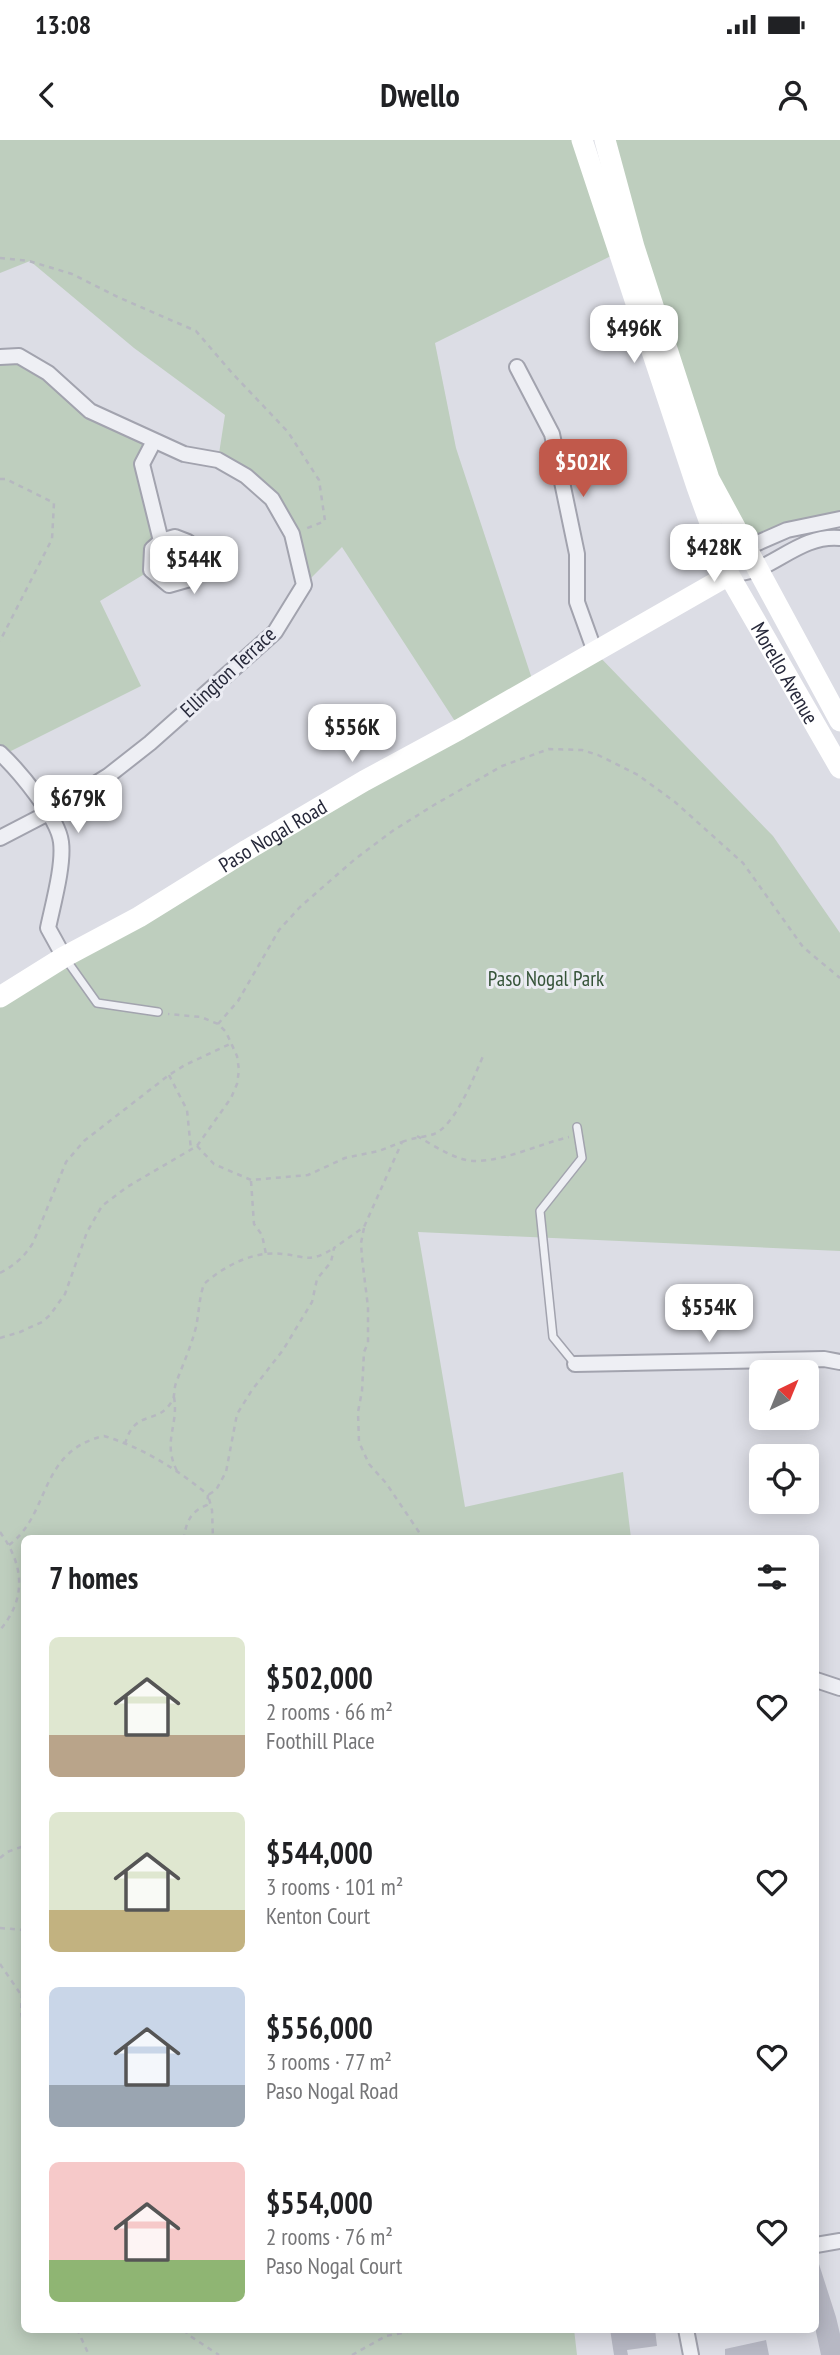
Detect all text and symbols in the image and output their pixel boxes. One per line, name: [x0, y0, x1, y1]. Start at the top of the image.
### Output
text: 13:08: [35, 8, 91, 41]
text: Dwello: [380, 74, 460, 116]
icon: back: [28, 76, 66, 114]
icon: person: [774, 76, 812, 114]
pin: $496K: [585, 306, 683, 365]
text: $496K: [606, 313, 662, 342]
pin: $502K: [534, 440, 632, 499]
text: $502K: [555, 447, 611, 476]
pin: $428K: [665, 524, 763, 584]
text: $428K: [686, 532, 742, 561]
pin: $544K: [145, 536, 243, 596]
text: $544K: [166, 544, 222, 573]
street label: Morello Avenue: [745, 617, 825, 728]
street label: Ellington Terrace: [175, 621, 281, 723]
pin: $556K: [303, 704, 401, 764]
text: $556K: [324, 712, 380, 741]
pin: $679K: [29, 776, 127, 835]
text: $679K: [50, 783, 106, 812]
street label: Paso Nogal Road: [213, 793, 331, 878]
park label: Paso Nogal Park: [488, 965, 604, 992]
pin: $554K: [660, 1284, 758, 1344]
text: $554K: [681, 1292, 737, 1321]
north arrow: [749, 1360, 819, 1430]
map controls: [749, 1360, 819, 1514]
button: locate: [749, 1444, 819, 1514]
text: 7 homes: [49, 1558, 138, 1597]
icon: filters: [753, 1558, 791, 1596]
text: $502,000: [266, 1658, 373, 1697]
icon: home: [105, 1665, 189, 1749]
icon: heart: [753, 1688, 791, 1726]
text: 2 rooms · 66 m²: [266, 1697, 393, 1726]
text: Foothill Place: [266, 1726, 375, 1755]
text: $544,000: [266, 1833, 373, 1872]
icon: home: [105, 1840, 189, 1924]
icon: heart: [753, 1863, 791, 1901]
text: 3 rooms · 101 m²: [266, 1872, 403, 1901]
text: Kenton Court: [266, 1901, 370, 1930]
text: $556,000: [266, 2008, 373, 2047]
icon: home: [105, 2015, 189, 2099]
icon: heart: [753, 2038, 791, 2076]
text: 3 rooms · 77 m²: [266, 2047, 392, 2076]
text: Paso Nogal Road: [266, 2076, 398, 2105]
text: $554,000: [266, 2183, 373, 2222]
icon: home: [105, 2190, 189, 2274]
icon: heart: [753, 2213, 791, 2251]
text: 2 rooms · 76 m²: [266, 2222, 393, 2251]
text: Paso Nogal Court: [266, 2251, 402, 2280]

